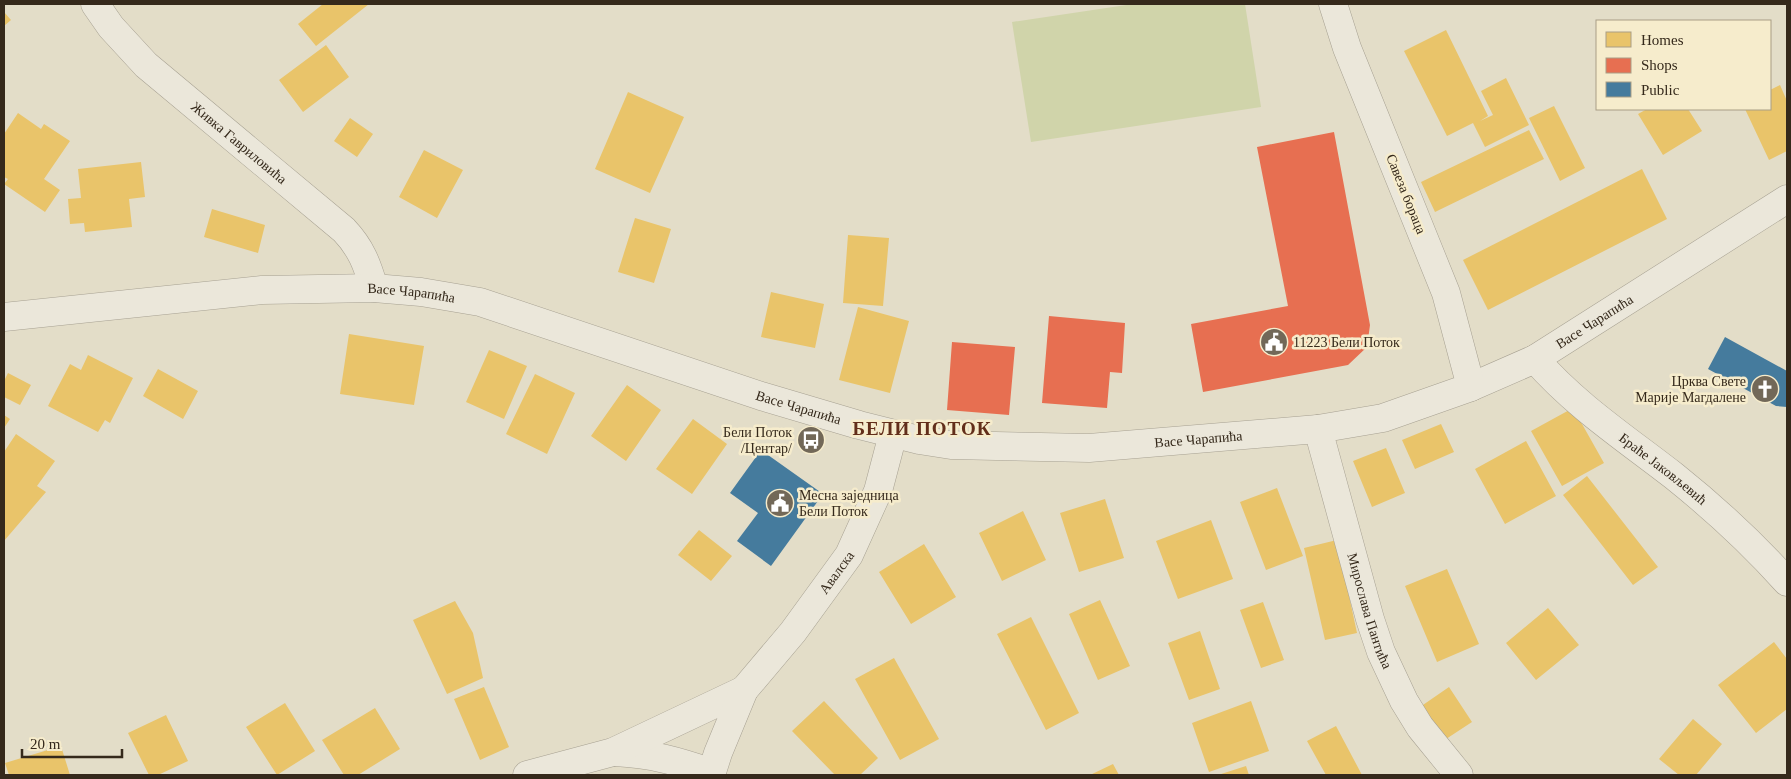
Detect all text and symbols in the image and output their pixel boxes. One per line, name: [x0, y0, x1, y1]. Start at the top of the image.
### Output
legend: [1596, 20, 1771, 110]
text: Homes: [1641, 32, 1684, 48]
text: Shops: [1641, 57, 1678, 73]
text: Public: [1641, 82, 1680, 98]
street label: Живка Гавриловића: [189, 99, 290, 187]
street label: Савеза бораца: [1383, 152, 1429, 237]
street label: Васе Чарапића: [367, 280, 457, 305]
street label: Васе Чарапића: [1553, 291, 1636, 351]
public building icon: 11223 Бели Поток: [1259, 327, 1289, 357]
place label: 11223 Бели Поток: [1293, 335, 1400, 350]
place label: Црква Свете Марије Магдалене: [1635, 374, 1746, 405]
church icon: Црква Свете Марије Магдалене: [1750, 374, 1780, 404]
street label: Васе Чарапића: [754, 387, 844, 427]
district label: БЕЛИ ПОТОК: [852, 418, 992, 439]
place label: Бели Поток /Центар/: [723, 425, 792, 456]
bus stop icon: Бели Поток /Центар/: [796, 425, 826, 455]
street label: Васе Чарапића: [1154, 428, 1244, 450]
street label: Браће Јаковљевић: [1616, 430, 1710, 508]
public building icon: Месна заједница Бели Поток: [765, 488, 795, 518]
place label: Месна заједница Бели Поток: [799, 488, 900, 519]
street label: Авалска: [816, 547, 857, 596]
street label: Мирослава Пантића: [1345, 551, 1396, 672]
scale bar: [22, 726, 122, 758]
text: 20 m: [30, 736, 61, 752]

